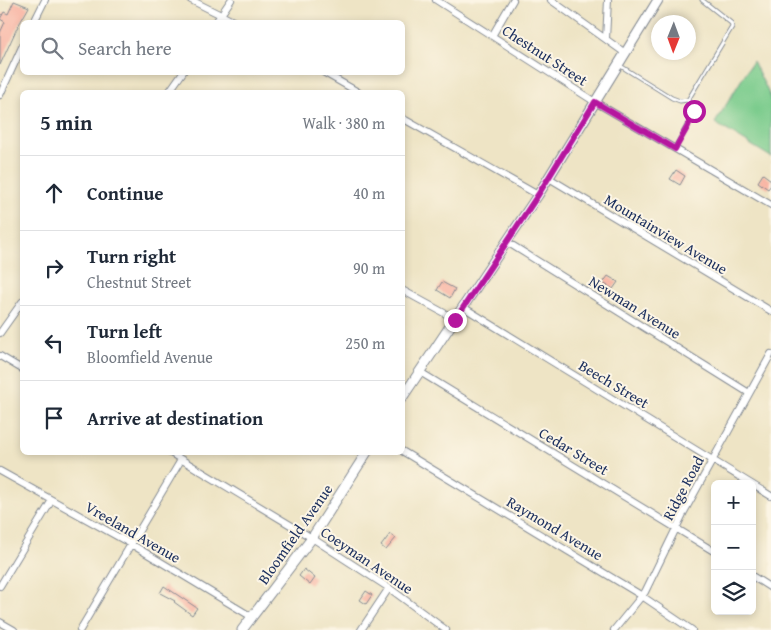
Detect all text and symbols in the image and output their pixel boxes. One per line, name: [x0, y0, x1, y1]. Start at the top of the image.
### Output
north arrow: [651, 15, 696, 60]
search box: [20, 20, 405, 75]
street label: Chestnut Street: [498, 20, 592, 91]
icon: search: [38, 34, 66, 62]
text: Search here: [78, 34, 172, 62]
route start: [683, 100, 706, 123]
text: 5 min: [40, 107, 92, 138]
text: Walk · 380 m: [302, 111, 385, 135]
icon: ahead: [40, 179, 68, 207]
text: Continue: [87, 179, 164, 207]
text: 40 m: [353, 181, 385, 205]
street label: Mountainview Avenue: [600, 189, 732, 279]
text: Turn right: [87, 242, 176, 270]
icon: right: [40, 254, 68, 282]
text: 90 m: [353, 256, 385, 280]
text: Chestnut Street: [87, 270, 191, 294]
street label: Newman Avenue: [585, 270, 685, 344]
route end: [444, 309, 467, 332]
text: Turn left: [87, 317, 162, 345]
icon: left: [40, 329, 68, 357]
text: 250 m: [345, 331, 385, 355]
text: Bloomfield Avenue: [87, 345, 213, 369]
street label: Beech Street: [575, 355, 654, 414]
icon: arrive: [40, 404, 68, 432]
text: Arrive at destination: [87, 404, 263, 432]
street label: Cedar Street: [535, 422, 613, 480]
street label: Ridge Road: [657, 452, 709, 524]
street label: Bloomfield Avenue: [253, 480, 337, 588]
map controls: [711, 480, 756, 615]
button: +: [711, 480, 756, 525]
street label: Raymond Avenue: [503, 491, 607, 565]
street label: Vreeland Avenue: [81, 496, 185, 568]
street label: Coeyman Avenue: [317, 521, 417, 599]
button: −: [711, 525, 756, 570]
button: layers: [711, 570, 756, 615]

